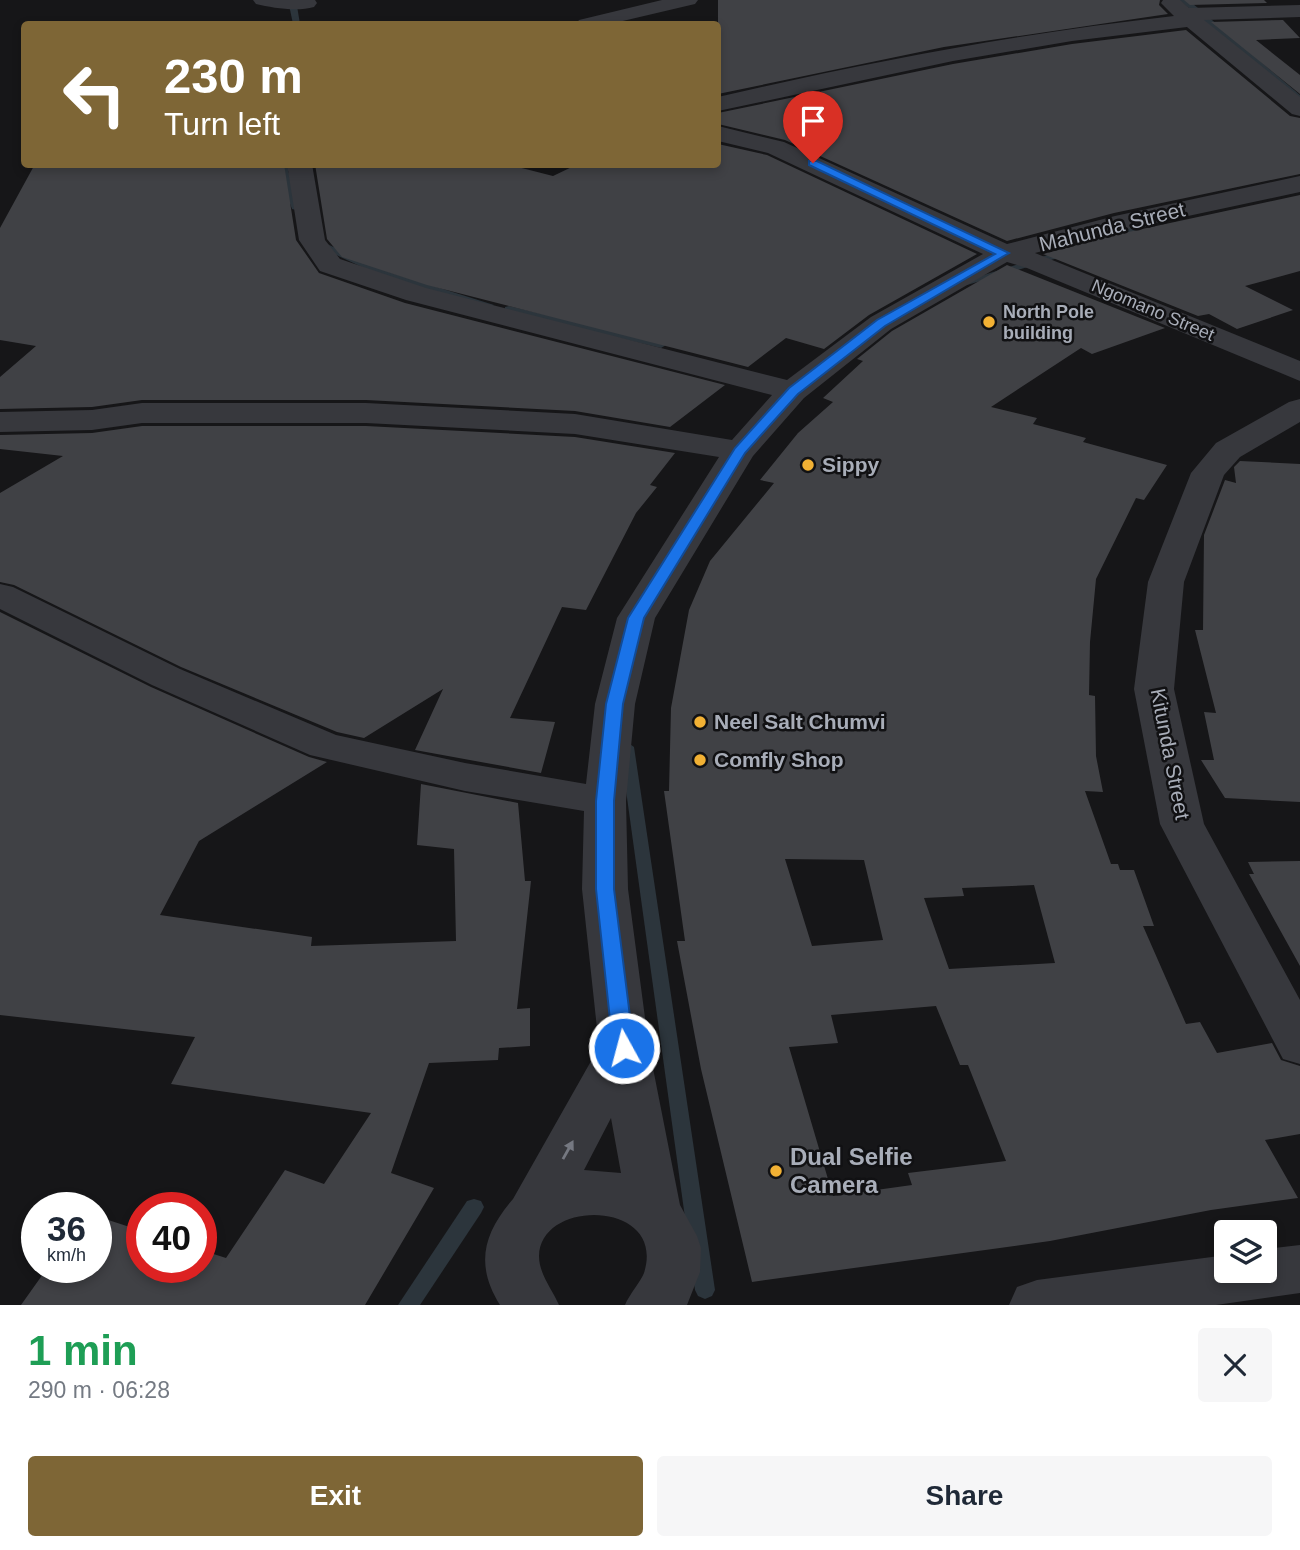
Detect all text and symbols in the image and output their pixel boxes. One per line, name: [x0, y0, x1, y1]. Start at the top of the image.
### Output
icon: left: [49, 49, 140, 140]
text: 230 m: [164, 49, 303, 103]
pin: [783, 91, 843, 163]
icon: arrive: [794, 102, 832, 140]
text: Turn left: [164, 106, 280, 142]
street label: Mahunda Street: [1037, 197, 1187, 256]
street label: Ngomano Street: [1089, 275, 1217, 345]
place label: North Pole building: [1003, 302, 1094, 343]
marker: North Pole building: [981, 314, 997, 330]
place label: Sippy: [822, 453, 879, 476]
marker: Sippy: [800, 457, 816, 473]
street label: Kitunda Street: [1147, 686, 1195, 822]
place label: Neel Salt Chumvi: [714, 710, 886, 733]
marker: Neel Salt Chumvi: [692, 714, 708, 730]
place label: Comfly Shop: [714, 748, 844, 771]
marker: Comfly Shop: [692, 752, 708, 768]
position arrow: [587, 1011, 661, 1085]
one-way arrow: [562, 1140, 574, 1160]
place label: Dual Selfie Camera: [790, 1143, 913, 1198]
marker: Dual Selfie Camera: [768, 1163, 784, 1179]
speed limit sign: 40: [126, 1192, 217, 1283]
text: 36: [47, 1209, 86, 1248]
map controls: [1214, 1220, 1277, 1283]
button: layers: [1214, 1220, 1277, 1283]
text: km/h: [47, 1245, 86, 1265]
text: 1 min: [28, 1327, 138, 1374]
button: close: [1198, 1328, 1272, 1402]
text: 290 m · 06:28: [28, 1377, 170, 1403]
button: Exit: [28, 1456, 643, 1536]
button: Share: [657, 1456, 1272, 1536]

